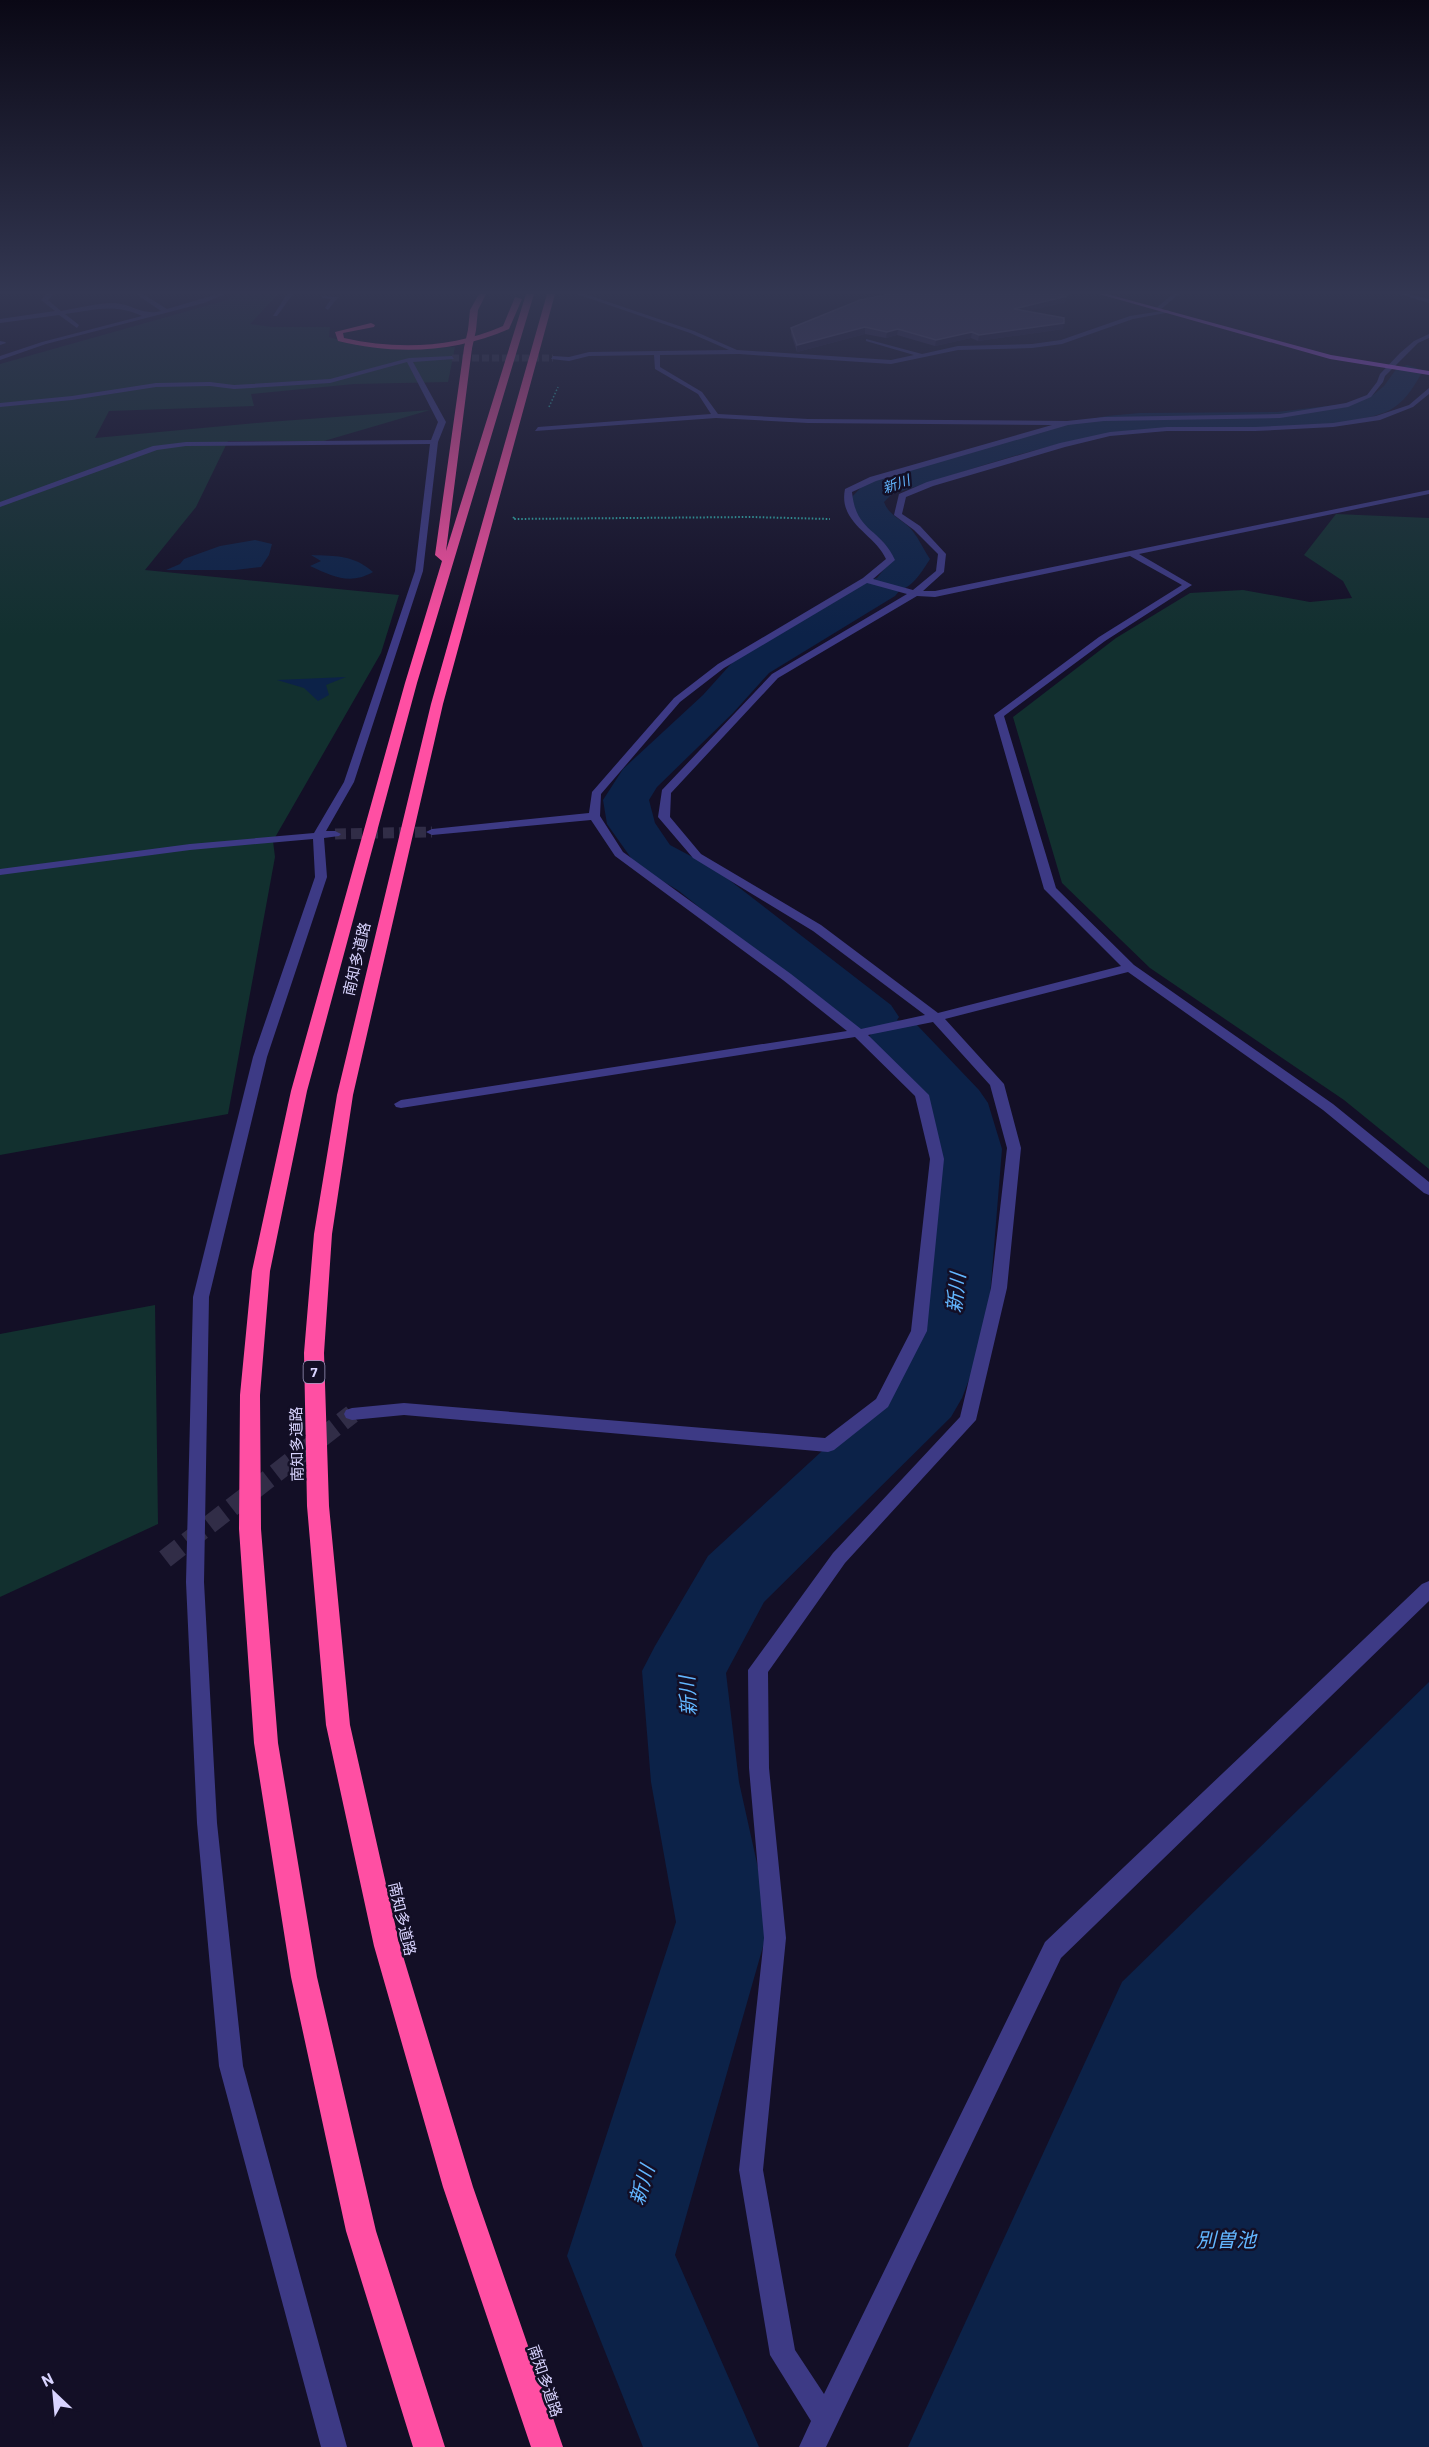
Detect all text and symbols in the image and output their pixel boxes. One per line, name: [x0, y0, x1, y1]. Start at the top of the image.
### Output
water label: 新川: [880, 470, 914, 496]
street label: 南知多道路: [339, 920, 373, 997]
water label: 新川: [941, 1270, 969, 1314]
road number: 7: [304, 1361, 324, 1383]
street label: 南知多道路: [286, 1406, 306, 1482]
water label: 新川: [674, 1673, 700, 1717]
street label: 南知多道路: [386, 1880, 420, 1957]
water label: 新川: [624, 2160, 659, 2207]
water label: 別曽池: [1196, 2227, 1258, 2251]
street label: 南知多道路: [525, 2342, 567, 2419]
north arrow: [24, 2363, 84, 2423]
text: N: [38, 2368, 56, 2390]

